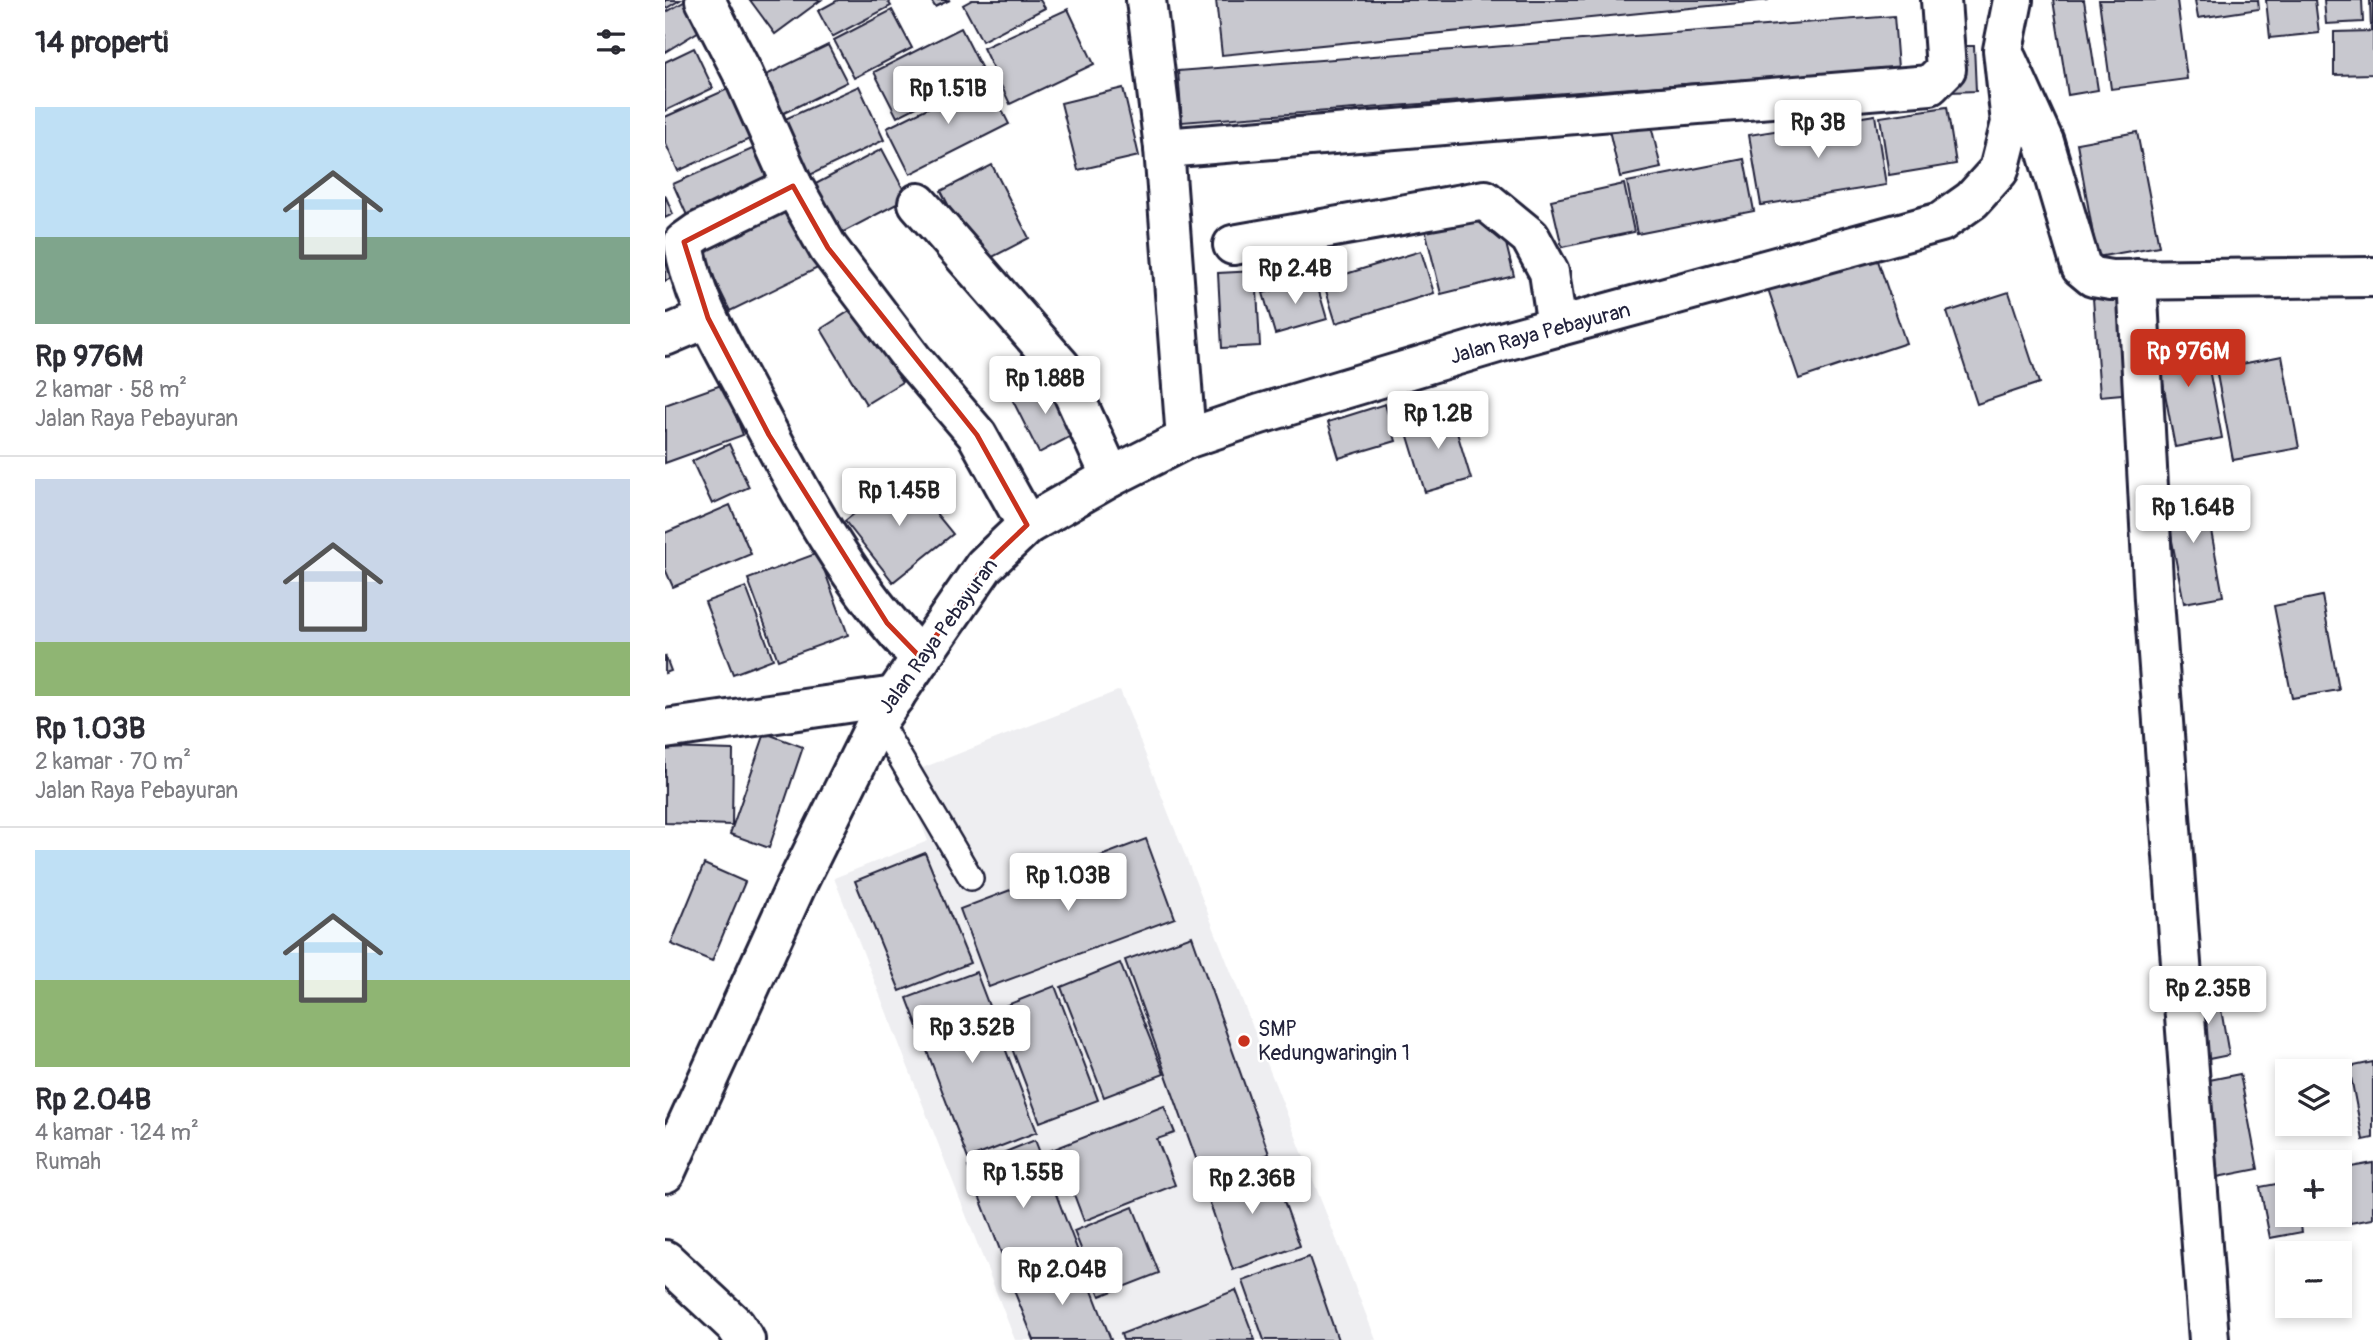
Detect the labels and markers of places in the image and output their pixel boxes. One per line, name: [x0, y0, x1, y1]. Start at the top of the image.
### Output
pin: Rp 1.51B: [876, 66, 1020, 126]
pin: Rp 3B: [1769, 100, 1867, 160]
pin: Rp 2.4B: [1230, 246, 1360, 306]
pin: Rp 976M: [2123, 330, 2253, 389]
pin: Rp 1.88B: [973, 356, 1117, 416]
pin: Rp 1.2B: [1373, 392, 1503, 451]
pin: Rp 1.45B: [827, 468, 971, 528]
pin: Rp 1.64B: [2121, 486, 2265, 545]
pin: Rp 1.03B: [996, 853, 1140, 913]
pin: Rp 2.35B: [2136, 967, 2280, 1026]
pin: Rp 3.52B: [900, 1006, 1044, 1065]
place label: SMP Kedungwaringin 1: [1258, 1016, 1410, 1067]
marker: SMP Kedungwaringin 1: [1236, 1033, 1252, 1049]
pin: Rp 1.55B: [951, 1150, 1095, 1210]
pin: Rp 2.36B: [1180, 1156, 1324, 1216]
pin: Rp 2.04B: [990, 1248, 1134, 1307]

